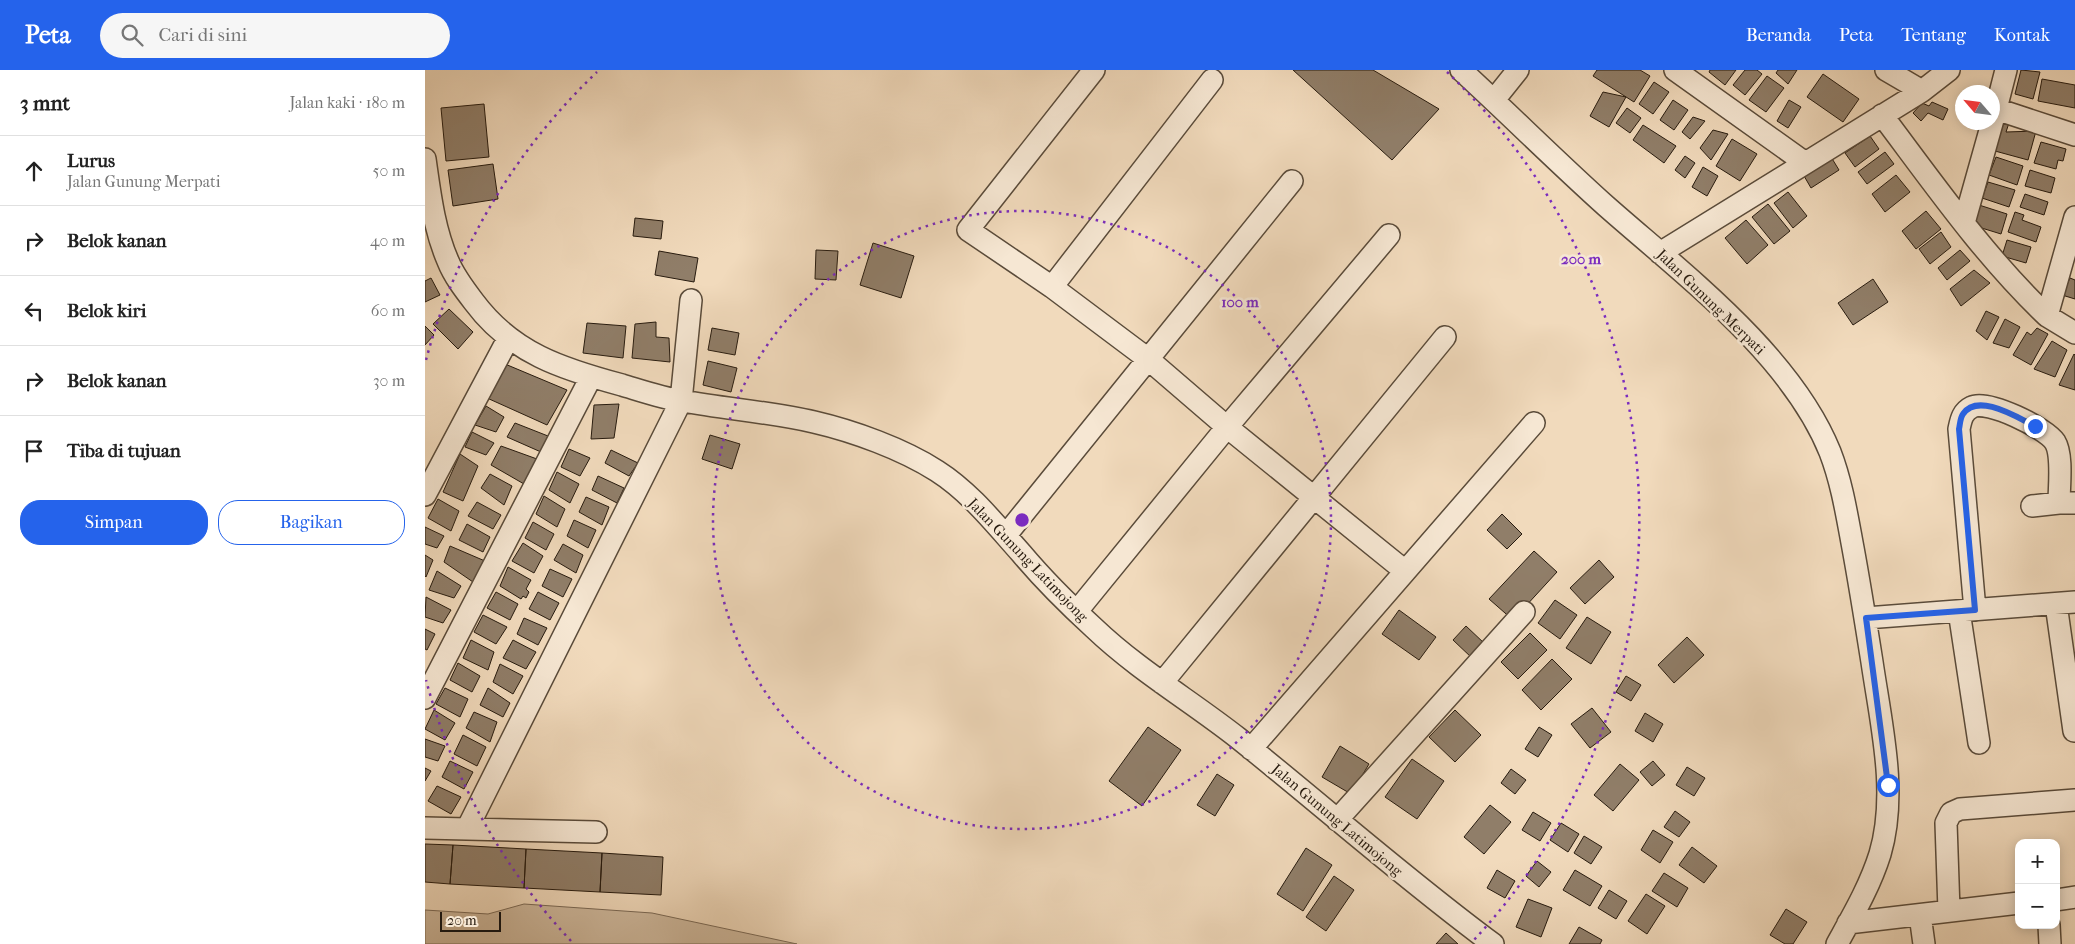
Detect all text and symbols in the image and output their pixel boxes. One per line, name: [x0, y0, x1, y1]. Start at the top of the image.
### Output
search box: [100, 13, 450, 58]
text: Peta: [25, 21, 70, 49]
icon: search: [118, 21, 146, 49]
text: Cari di sini: [158, 24, 247, 46]
text: Beranda: [1746, 25, 1811, 46]
text: Peta: [1839, 25, 1873, 46]
text: Tentang: [1901, 25, 1966, 46]
text: Kontak: [1994, 25, 2050, 46]
north arrow: [1955, 85, 2000, 130]
text: 3 mnt: [20, 91, 70, 115]
text: Jalan kaki · 180 m: [289, 93, 405, 112]
text: Lurus: [67, 150, 115, 172]
icon: ahead: [20, 157, 48, 185]
text: 50 m: [373, 161, 405, 180]
text: Jalan Gunung Merpati: [67, 172, 221, 191]
icon: right: [20, 227, 48, 255]
text: Belok kanan: [67, 230, 167, 252]
text: 40 m: [370, 231, 405, 250]
street label: Jalan Gunung Merpati: [1652, 245, 1769, 359]
text: 200 m: [1561, 250, 1601, 268]
text: 100 m: [1221, 293, 1259, 311]
icon: left: [20, 297, 48, 325]
text: Belok kiri: [67, 300, 146, 322]
text: 60 m: [371, 301, 405, 320]
icon: right: [20, 367, 48, 395]
text: Belok kanan: [67, 370, 167, 392]
text: 30 m: [373, 371, 405, 390]
route end: [2024, 415, 2047, 438]
icon: arrive: [20, 437, 48, 465]
text: Tiba di tujuan: [67, 440, 181, 462]
street label: Jalan Gunung Latimojong: [963, 494, 1093, 626]
button: Simpan: [20, 500, 208, 545]
button: Bagikan: [218, 500, 405, 545]
centre of rings: [1013, 511, 1031, 529]
street label: Jalan Gunung Latimojong: [1267, 759, 1407, 881]
route start: [1877, 774, 1900, 797]
map controls: [2015, 839, 2060, 929]
button: +: [2015, 839, 2060, 884]
button: −: [2015, 884, 2060, 929]
scale bar: [440, 909, 501, 932]
text: 20 m: [447, 912, 477, 929]

